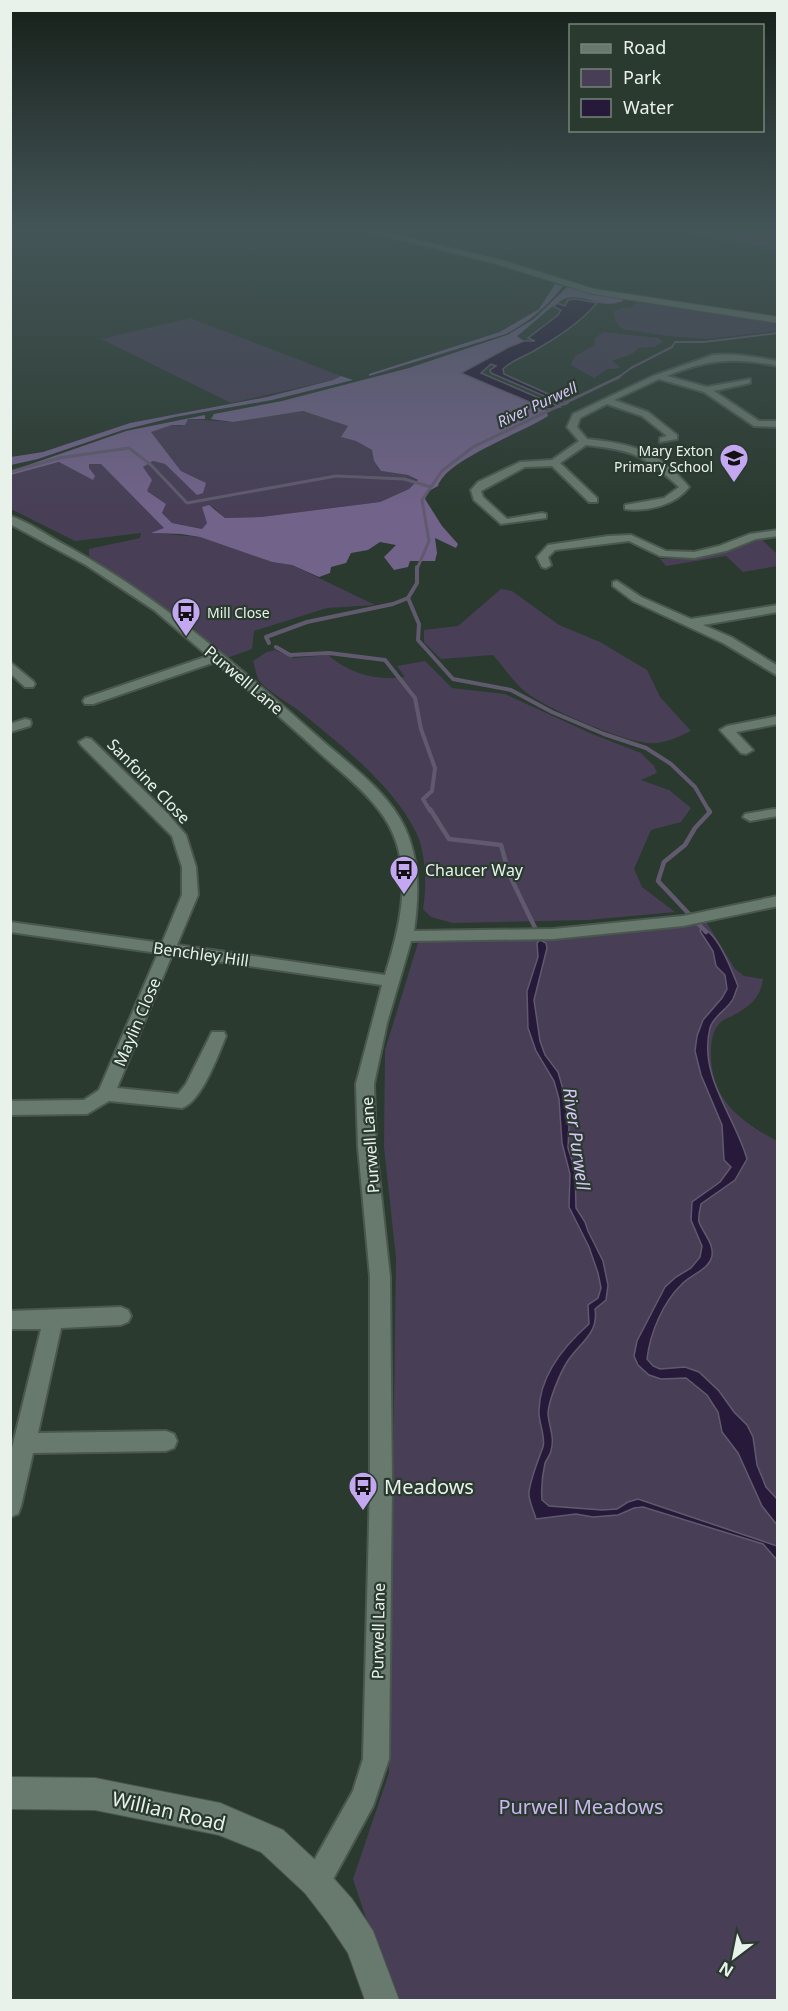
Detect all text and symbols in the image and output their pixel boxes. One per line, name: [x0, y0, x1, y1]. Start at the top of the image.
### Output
legend: [569, 24, 764, 132]
text: Road: [623, 35, 666, 59]
text: Park: [623, 65, 661, 89]
text: Water: [623, 95, 674, 119]
water label: River Purwell: [494, 376, 581, 431]
place label: Mary Exton Primary School: [614, 441, 713, 476]
school or university icon: Mary Exton Primary School: [718, 442, 750, 484]
bus stop icon: Mill Close: [170, 596, 202, 638]
place label: Mill Close: [207, 603, 270, 622]
street label: Purwell Lane: [200, 641, 288, 719]
street label: Sanfoine Close: [103, 734, 195, 828]
bus stop icon: Chaucer Way: [388, 854, 420, 896]
place label: Chaucer Way: [425, 859, 524, 881]
street label: Benchley Hill: [152, 936, 250, 972]
street label: Maylin Close: [108, 974, 166, 1070]
water label: River Purwell: [558, 1086, 596, 1192]
street label: Purwell Lane: [356, 1096, 384, 1194]
bus stop icon: Meadows: [347, 1470, 379, 1512]
place label: Meadows: [384, 1473, 474, 1500]
street label: Purwell Lane: [366, 1583, 390, 1679]
street label: Willian Road: [109, 1785, 229, 1837]
park label: Purwell Meadows: [498, 1793, 664, 1820]
north arrow: [704, 1927, 764, 1987]
text: N: [715, 1957, 737, 1982]

